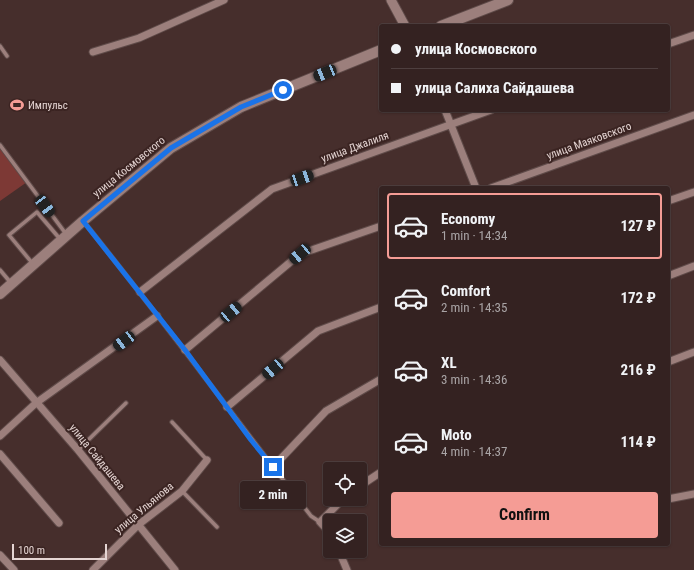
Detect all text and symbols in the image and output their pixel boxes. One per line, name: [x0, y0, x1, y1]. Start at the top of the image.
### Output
text: улица Космовского: [415, 40, 537, 58]
car: [312, 63, 338, 83]
text: улица Салиха Сайдашева: [415, 79, 574, 97]
route start: [274, 81, 292, 99]
sports icon: Импульс: [9, 97, 25, 113]
place label: Импульс: [28, 99, 68, 112]
street label: улица Маяковского: [545, 119, 634, 162]
street label: улица Джалиля: [319, 129, 391, 165]
street label: улица Космовского: [90, 134, 168, 200]
car: [289, 168, 315, 188]
car: [33, 193, 57, 219]
icon: car: [393, 208, 429, 244]
text: Economy: [441, 210, 495, 228]
text: 127 ₽: [620, 217, 656, 235]
text: 1 min · 14:34: [441, 228, 507, 243]
car: [287, 242, 313, 266]
icon: car: [393, 280, 429, 316]
text: Comfort: [441, 282, 490, 300]
text: 172 ₽: [620, 289, 656, 307]
car: [218, 300, 244, 324]
text: 2 min · 14:35: [441, 300, 507, 315]
car: [111, 329, 137, 353]
icon: car: [393, 352, 429, 388]
text: XL: [441, 354, 457, 372]
car: [260, 357, 286, 381]
text: 216 ₽: [620, 361, 656, 379]
text: 3 min · 14:36: [441, 372, 507, 387]
street label: улица Сайдашева: [66, 421, 128, 493]
icon: car: [393, 424, 429, 460]
text: Moto: [441, 426, 472, 444]
text: 114 ₽: [620, 433, 656, 451]
text: 4 min · 14:37: [441, 444, 507, 459]
route end: [264, 458, 282, 476]
map controls: [323, 462, 367, 558]
button: locate: [323, 462, 367, 506]
street label: улица Ульянова: [112, 480, 176, 536]
callout: 2 min: [240, 481, 306, 509]
text: 2 min: [259, 487, 287, 502]
button: Confirm: [391, 492, 658, 538]
button: layers: [323, 514, 367, 558]
scale bar: [12, 542, 107, 561]
text: 100 m: [18, 544, 45, 557]

